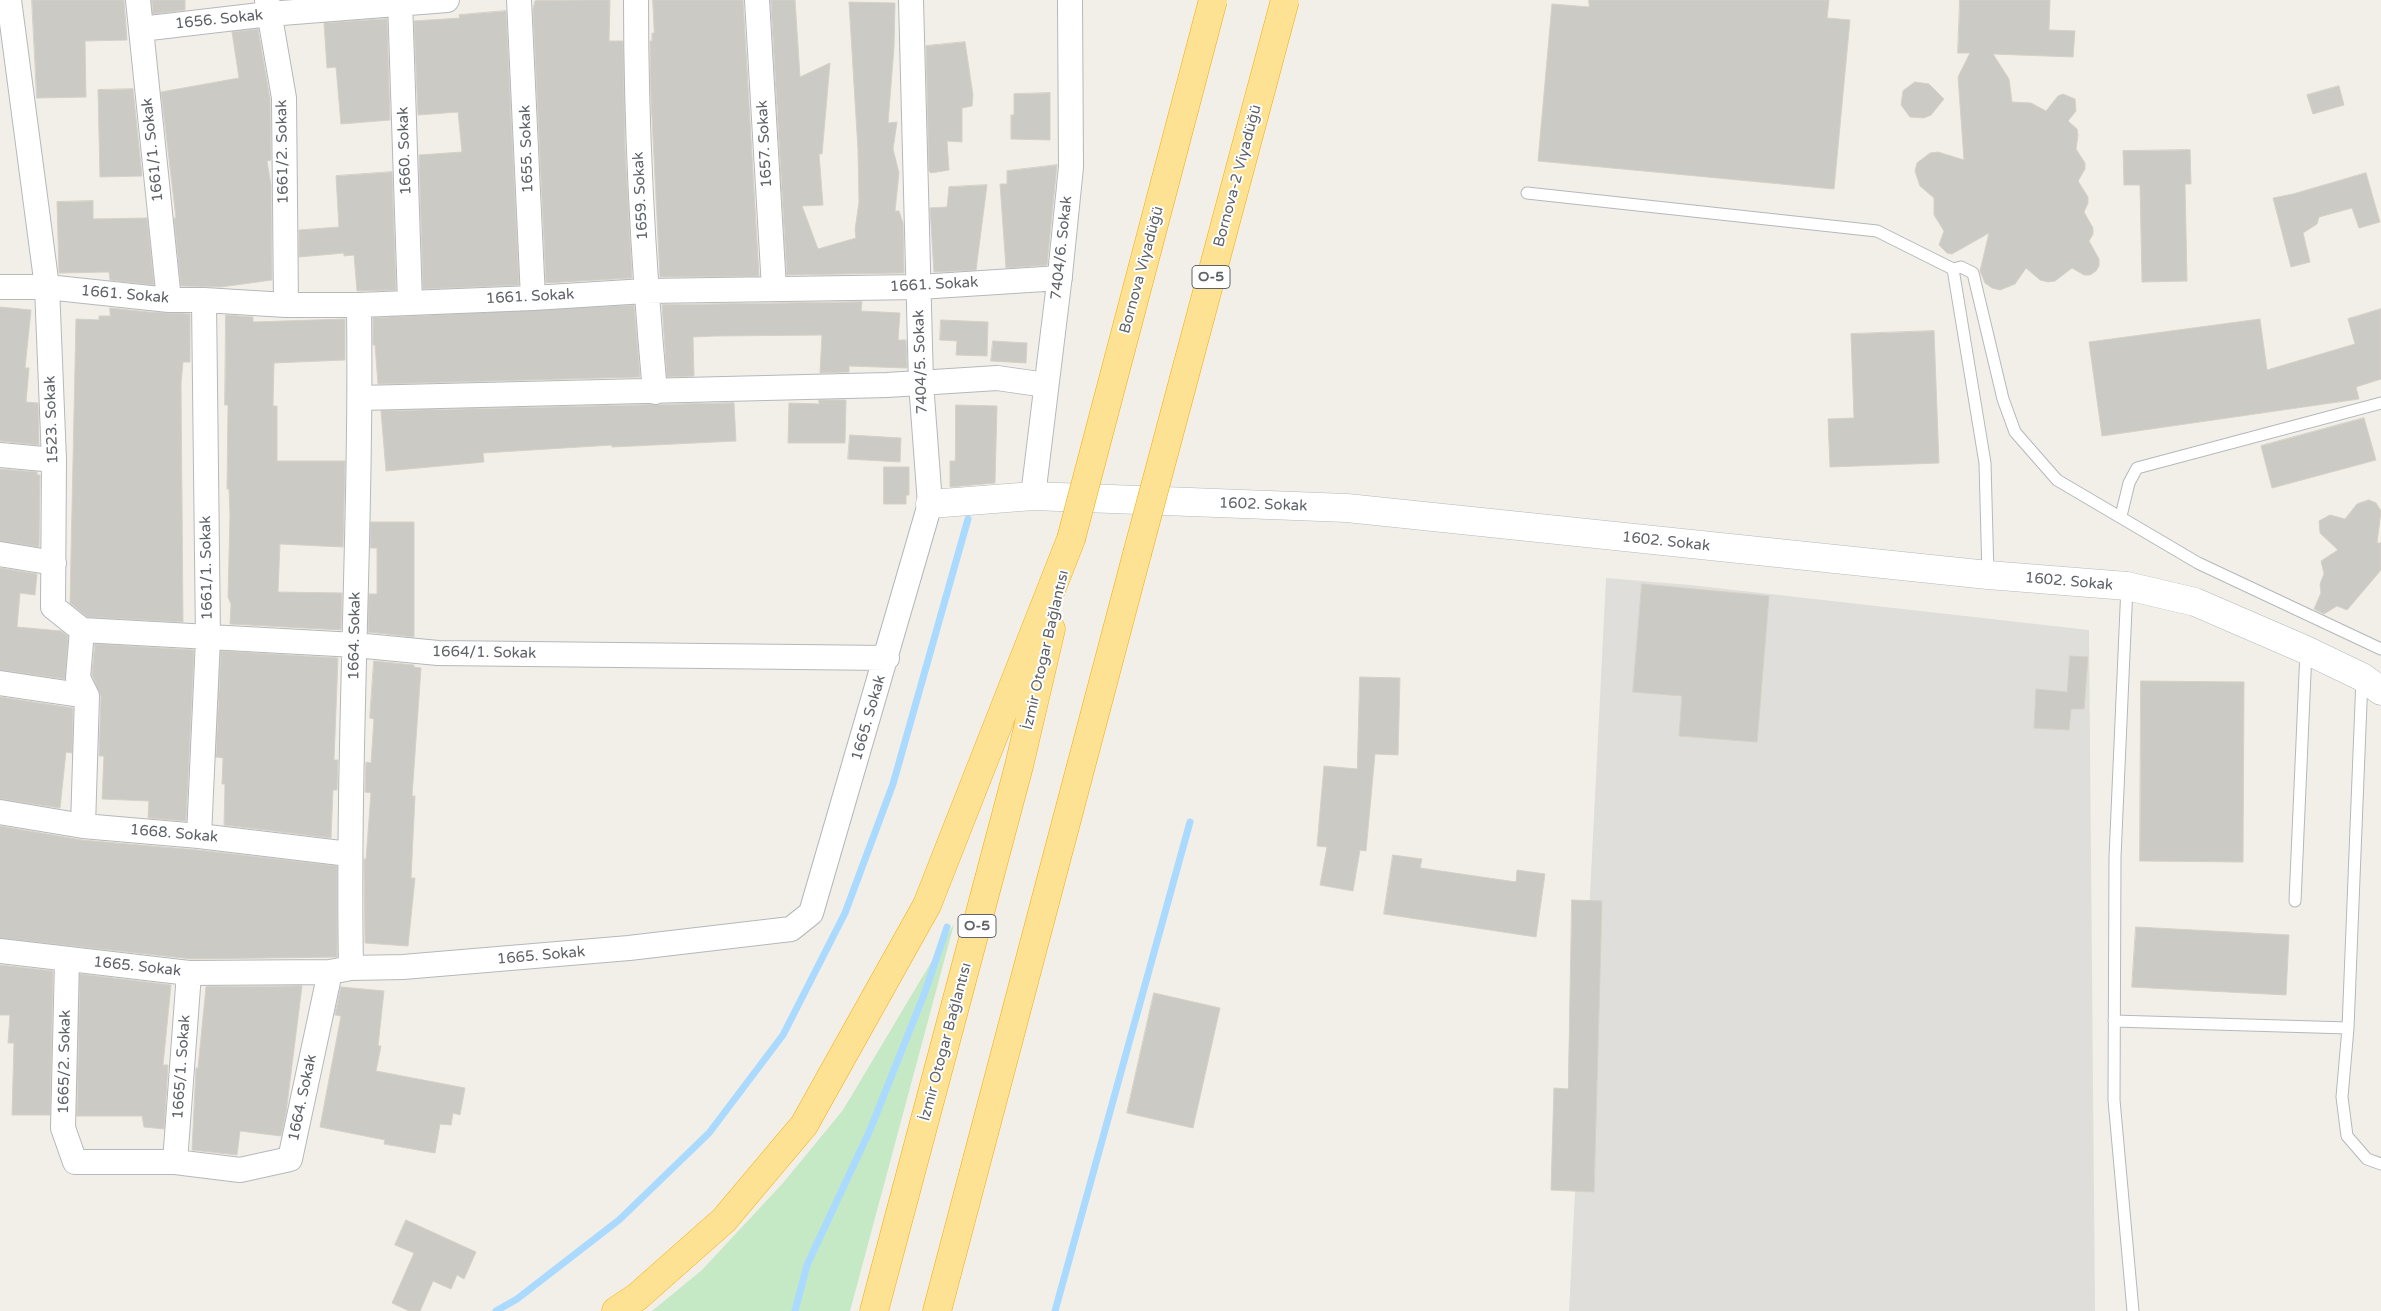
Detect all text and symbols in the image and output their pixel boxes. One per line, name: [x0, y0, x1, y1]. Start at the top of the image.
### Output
street label: 1656. Sokak: [174, 6, 264, 34]
street label: 1661/1. Sokak: [139, 97, 167, 203]
street label: 1661/2. Sokak: [273, 100, 293, 204]
street label: 1657. Sokak: [754, 100, 776, 188]
street label: Bornova-2 Viyadüğü: [1210, 103, 1266, 249]
street label: 1655. Sokak: [516, 105, 538, 193]
street label: 1660. Sokak: [394, 106, 416, 196]
street label: 1659. Sokak: [630, 151, 652, 241]
street label: 7404/6. Sokak: [1048, 195, 1076, 301]
street label: Bornova Viyadüğü: [1116, 204, 1168, 336]
road number: O-5: [1192, 266, 1230, 288]
street label: 1661. Sokak: [889, 274, 979, 296]
street label: 1661. Sokak: [80, 282, 170, 308]
street label: 1661. Sokak: [485, 286, 575, 308]
street label: 7404/5. Sokak: [910, 310, 932, 414]
street label: 1523. Sokak: [41, 375, 63, 465]
street label: 1602. Sokak: [1218, 494, 1308, 516]
street label: 1661/1. Sokak: [197, 516, 217, 620]
street label: 1602. Sokak: [1621, 528, 1711, 556]
street label: İzmir Otogar Bağlantısı: [1019, 568, 1073, 732]
street label: 1602. Sokak: [2024, 569, 2114, 595]
street label: 1664. Sokak: [345, 592, 365, 680]
street label: 1664/1. Sokak: [432, 643, 536, 663]
street label: 1665. Sokak: [848, 673, 890, 763]
street label: 1668. Sokak: [129, 821, 219, 847]
road number: O-5: [958, 914, 996, 938]
street label: 1665. Sokak: [496, 943, 586, 969]
street label: 1665. Sokak: [92, 953, 182, 981]
street label: İzmir Otogar Bağlantısı: [916, 961, 976, 1123]
street label: 1665/2. Sokak: [55, 1010, 75, 1114]
street label: 1665/1. Sokak: [169, 1014, 195, 1120]
street label: 1664. Sokak: [285, 1053, 321, 1143]

